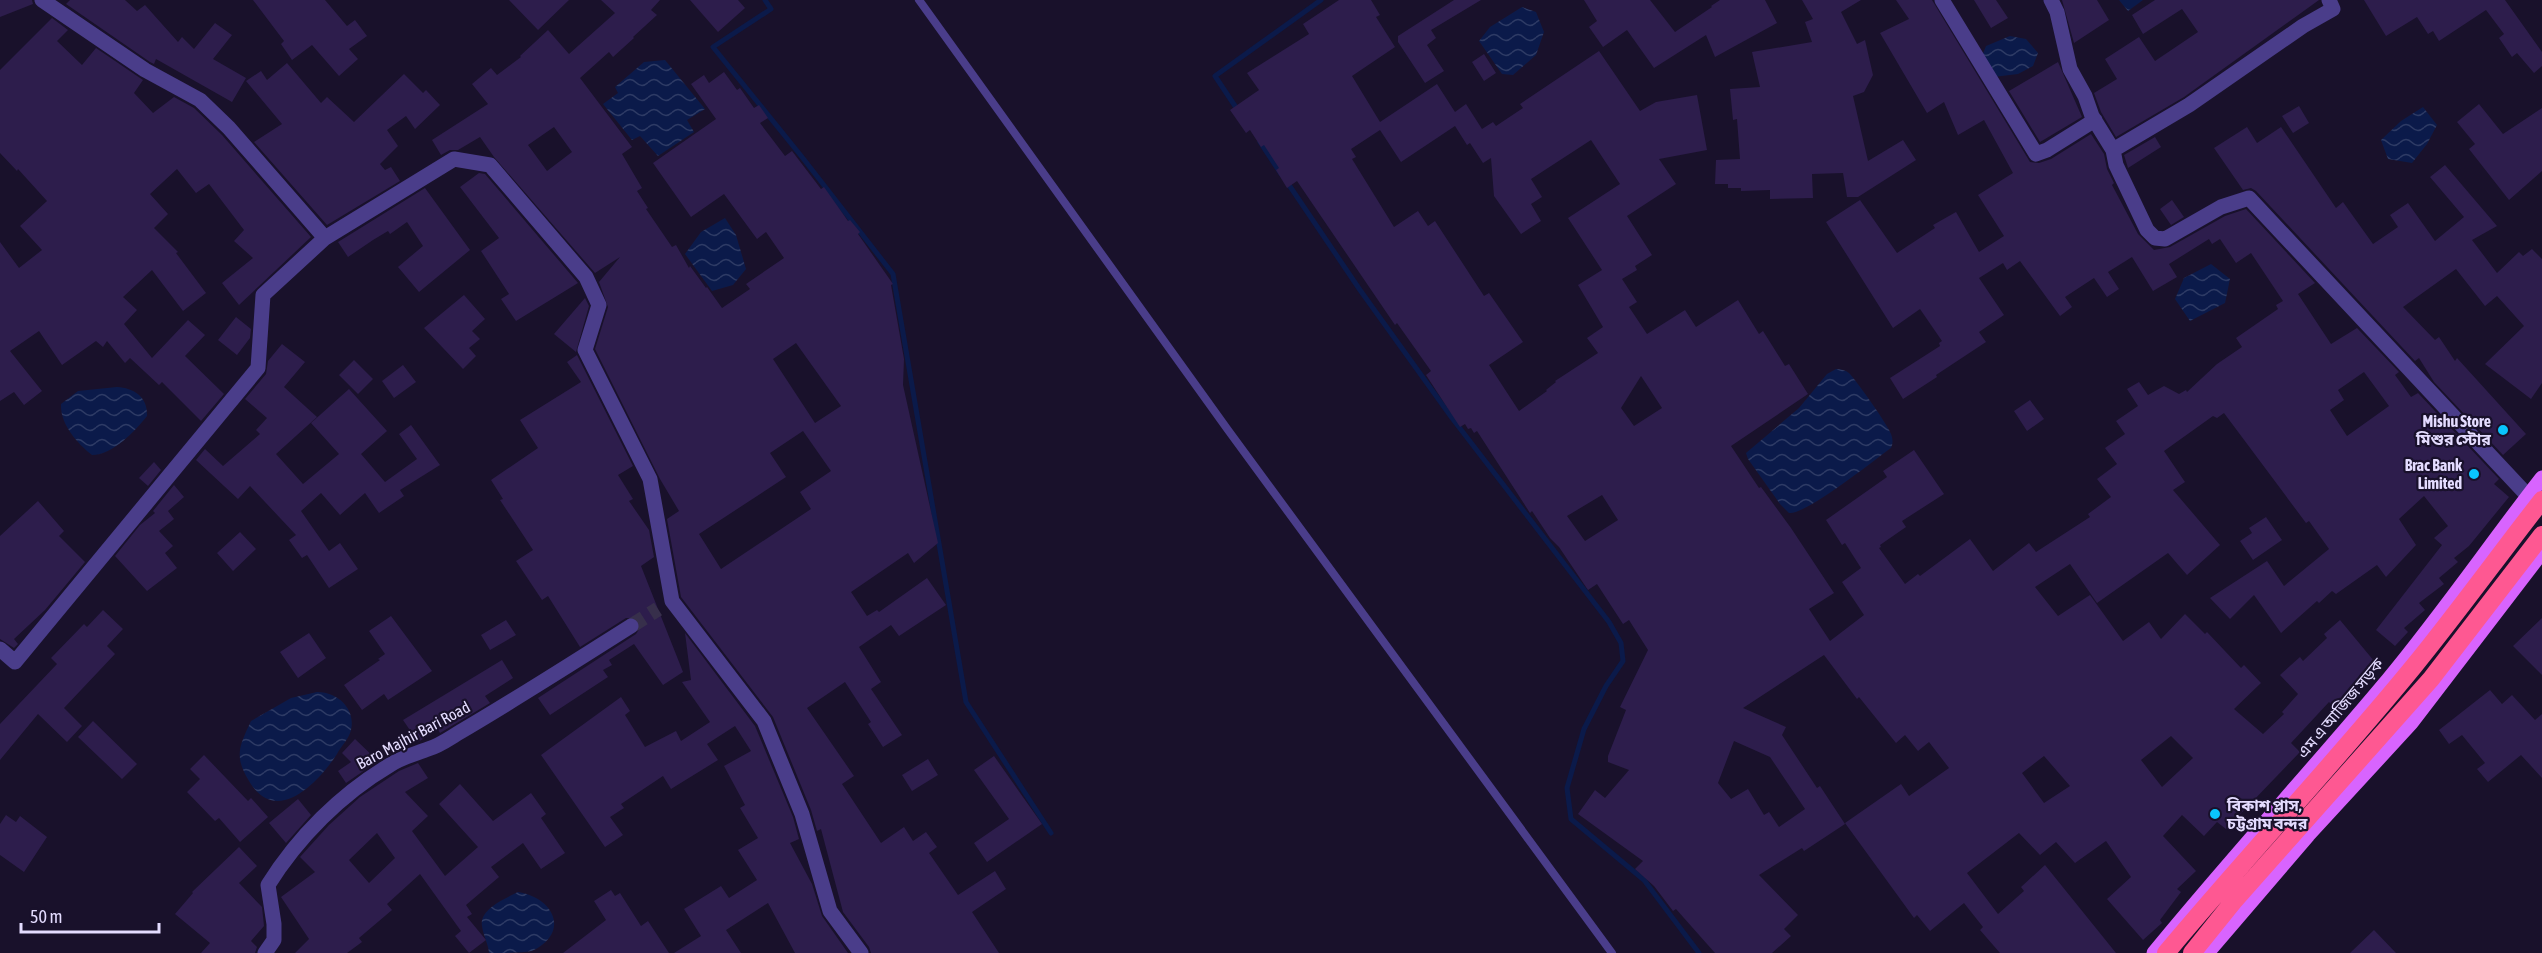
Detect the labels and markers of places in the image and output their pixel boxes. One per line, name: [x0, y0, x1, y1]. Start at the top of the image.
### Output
place label: Mishu Store মিশুর স্টোর: [2415, 412, 2491, 448]
marker: Mishu Store মিশুর স্টোর: [2496, 423, 2510, 437]
place label: Brac Bank Limited: [2405, 456, 2463, 492]
marker: Brac Bank Limited: [2467, 467, 2481, 481]
place label: বিকাশ প্লাস, চট্টগ্রাম বন্দর: [2226, 796, 2308, 832]
marker: বিকাশ প্লাস, চট্টগ্রাম বন্দর: [2208, 807, 2222, 821]

